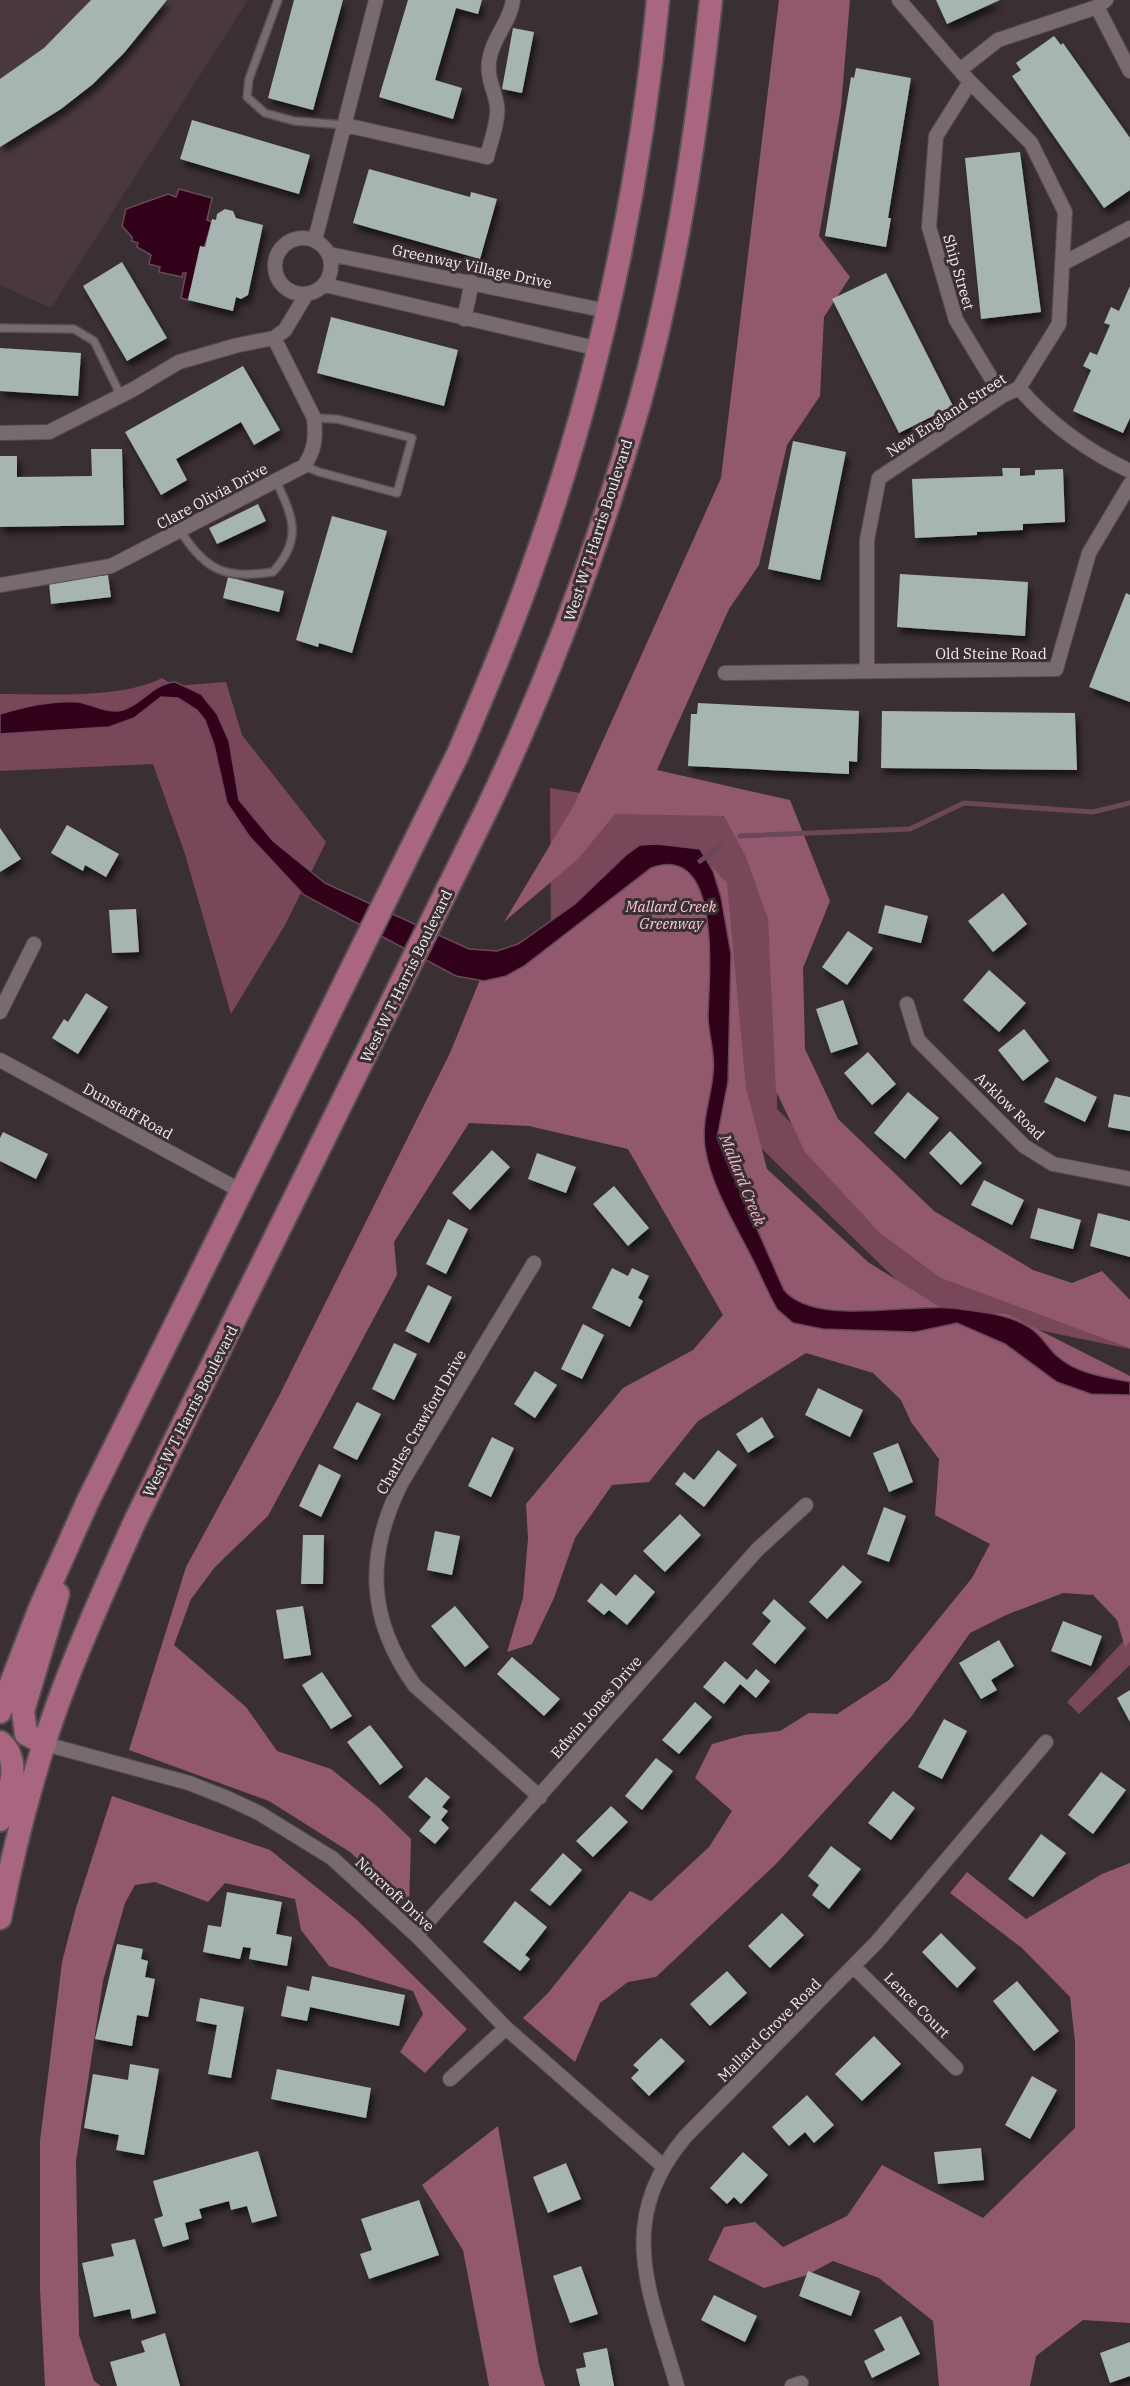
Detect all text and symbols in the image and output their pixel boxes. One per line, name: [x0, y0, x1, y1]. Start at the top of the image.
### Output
street label: Ship Street: [939, 232, 979, 312]
street label: Greenway Village Drive: [390, 240, 554, 292]
street label: New England Street: [882, 369, 1010, 461]
street label: West W T Harris Boulevard: [560, 437, 636, 623]
street label: Clare Olivia Drive: [153, 459, 271, 533]
street label: Old Steine Road: [935, 644, 1047, 663]
street label: West W T Harris Boulevard: [356, 886, 456, 1066]
park label: Mallard Creek Greenway: [625, 897, 716, 933]
street label: Arklow Road: [971, 1068, 1049, 1144]
street label: Dunstaff Road: [80, 1079, 176, 1143]
water label: Mallard Creek: [715, 1130, 771, 1229]
street label: West W T Harris Boulevard: [138, 1322, 242, 1500]
street label: Charles Crawford Drive: [372, 1346, 470, 1498]
street label: Edwin Jones Drive: [546, 1652, 646, 1762]
street label: Norcroft Drive: [352, 1853, 438, 1935]
street label: Lence Court: [880, 1968, 954, 2042]
street label: Mallard Grove Road: [713, 1974, 825, 2086]

